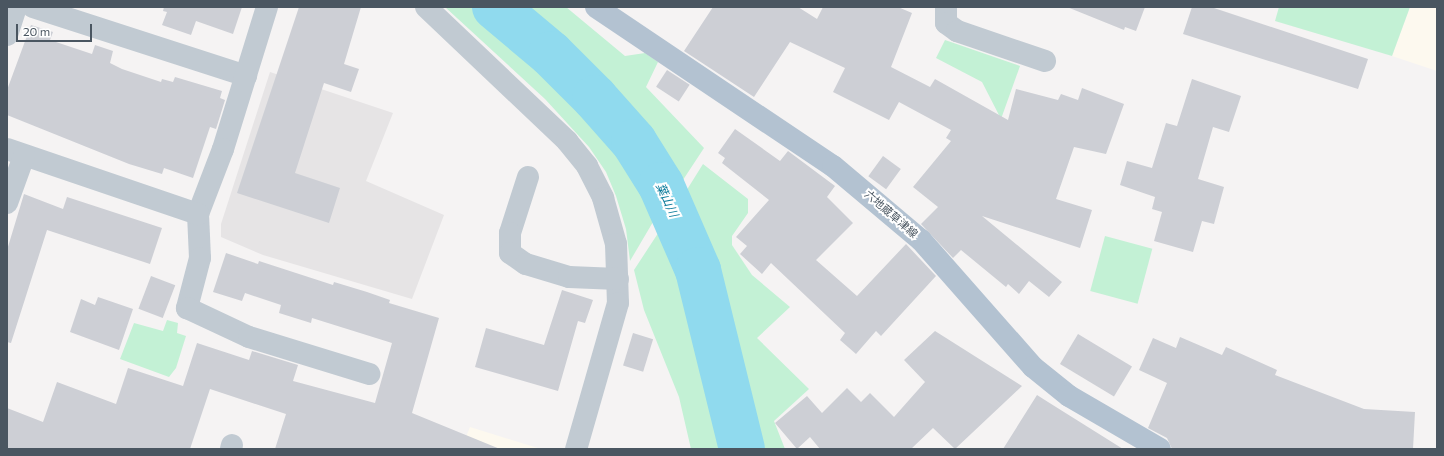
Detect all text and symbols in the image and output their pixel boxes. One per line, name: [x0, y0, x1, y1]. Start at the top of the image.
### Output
scale bar: [18, 16, 94, 42]
text: 20 m: [23, 24, 50, 38]
water label: 葉山川: [653, 181, 681, 219]
street label: 六地蔵草津線: [862, 187, 920, 241]

